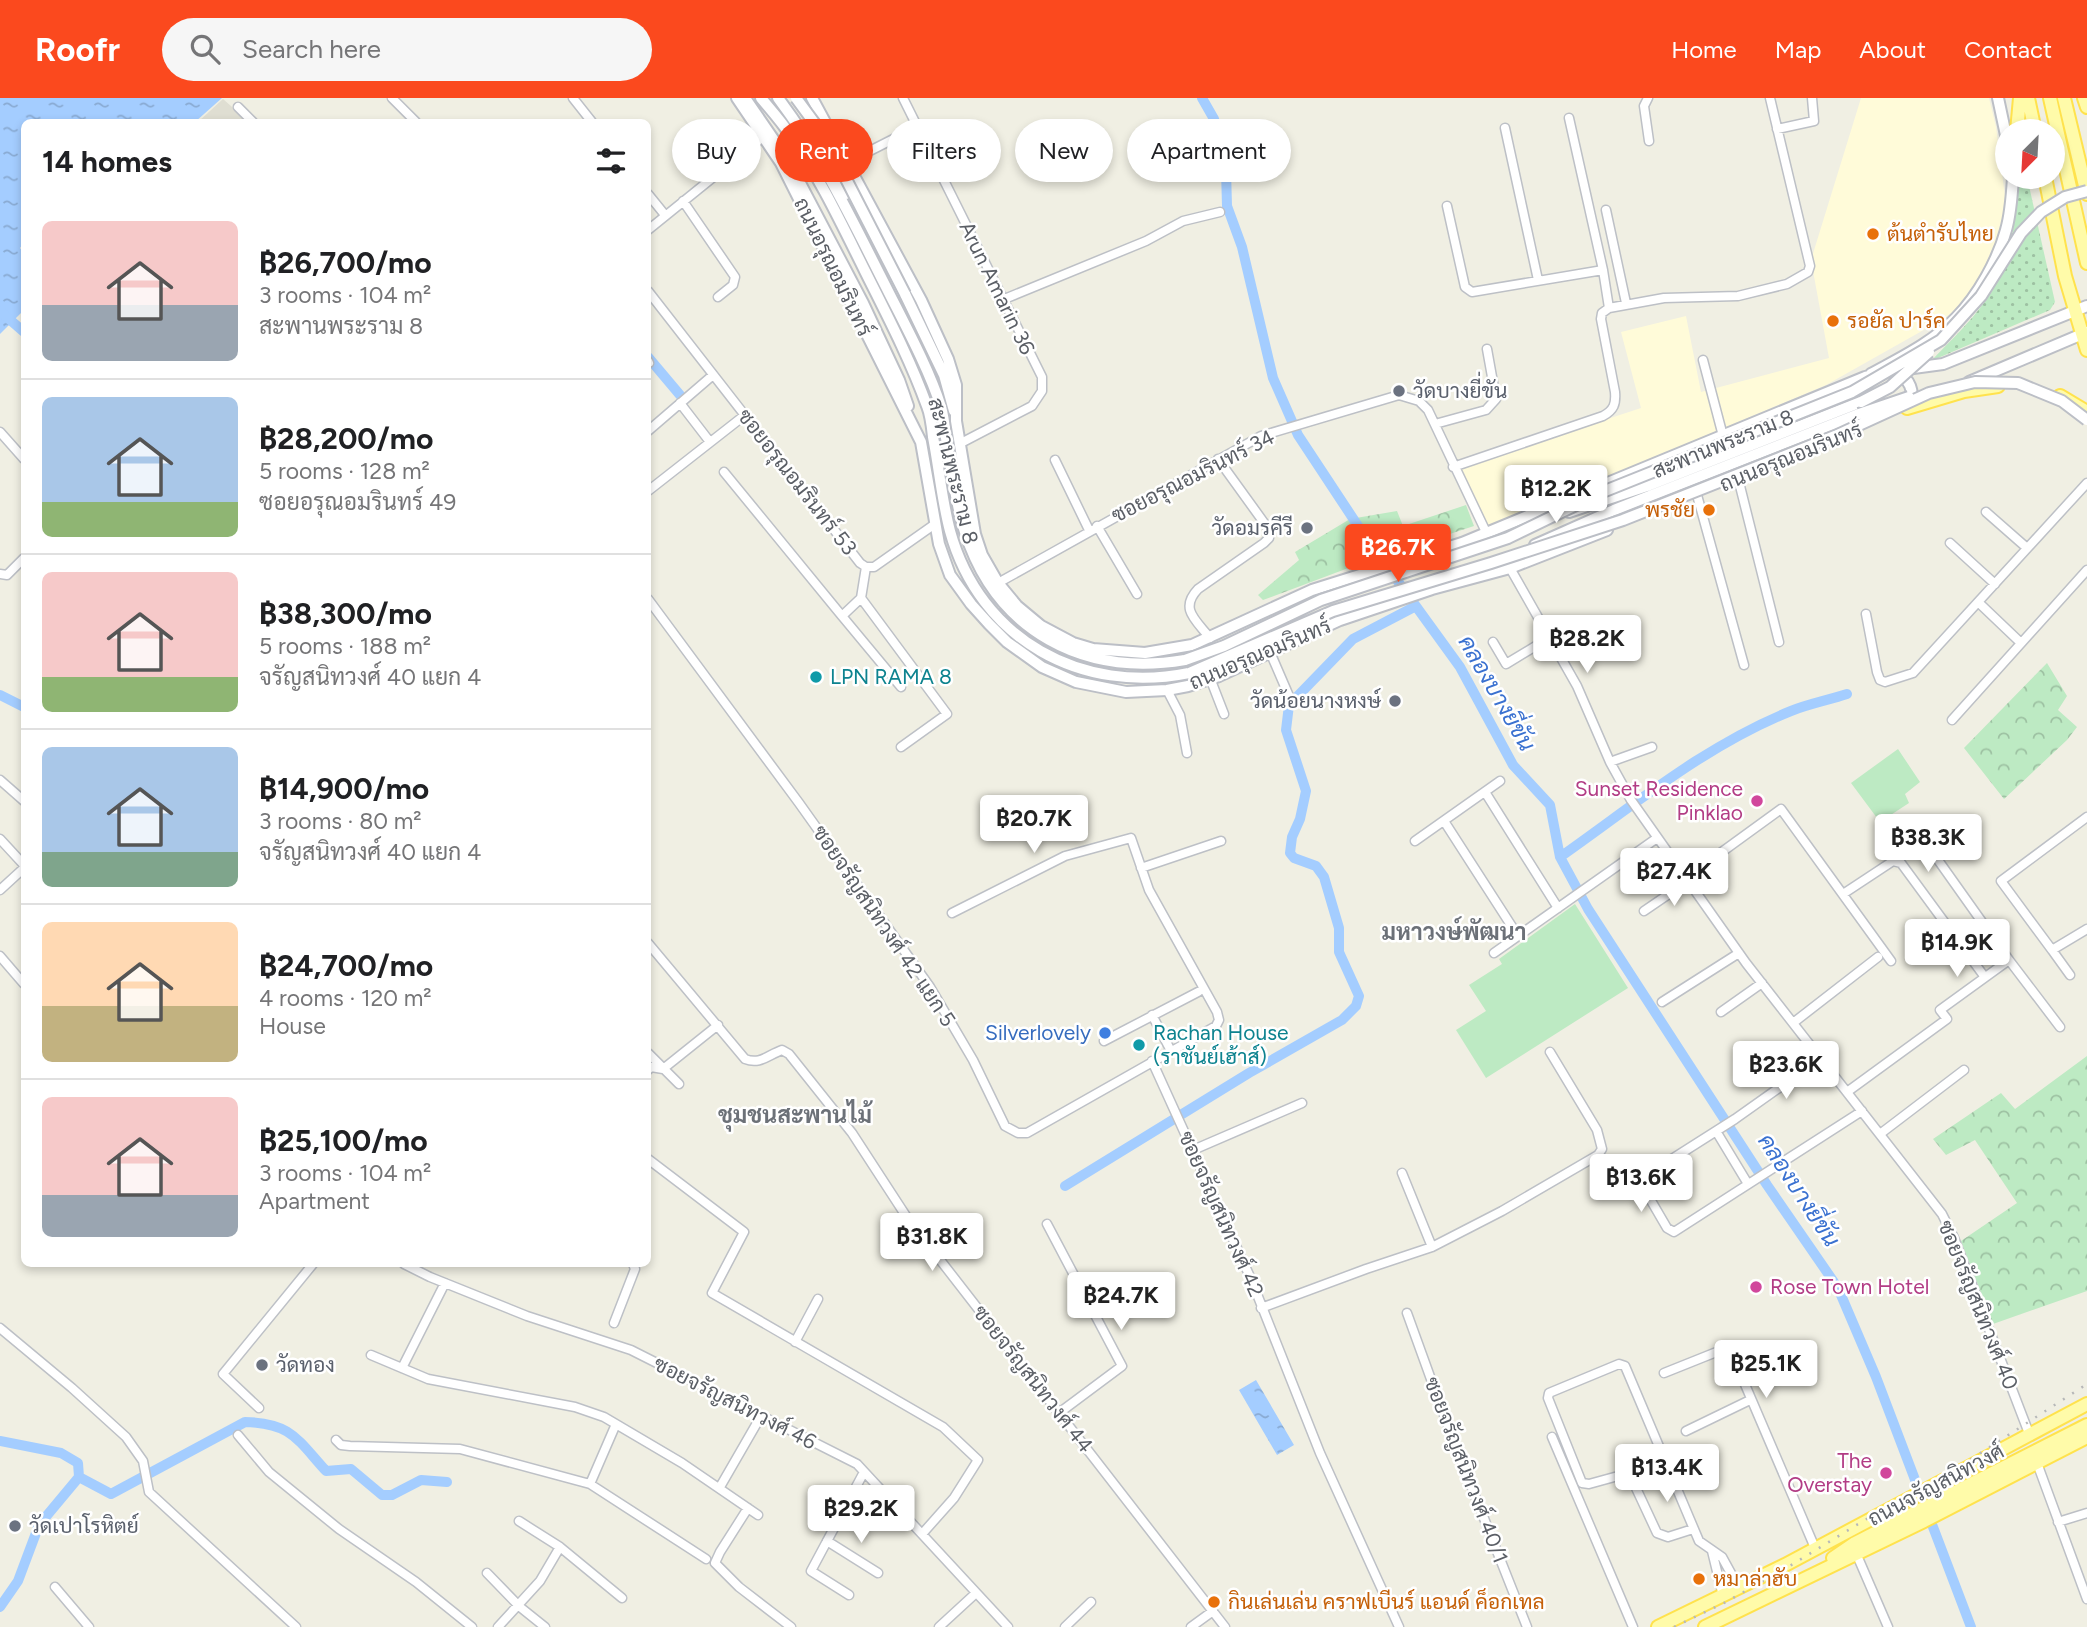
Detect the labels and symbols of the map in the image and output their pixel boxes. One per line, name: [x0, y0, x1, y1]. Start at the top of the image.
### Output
north arrow: [1995, 119, 2065, 189]
street label: ถนนอรุณอมรินทร์: [787, 193, 879, 341]
street label: Arun Amarin 36: [954, 217, 1040, 358]
place label: ต้นตำรับไทย: [1887, 221, 1994, 246]
marker: ต้นตำรับไทย: [1865, 226, 1881, 242]
place label: รอยัล ปาร์ค: [1847, 307, 1946, 333]
marker: รอยัล ปาร์ค: [1825, 313, 1841, 329]
place label: วัดบางยี่ขัน: [1413, 371, 1507, 403]
marker: วัดบางยี่ขัน: [1391, 383, 1407, 399]
street label: สะพานพระราม 8: [923, 395, 984, 547]
street label: ซอยอรุณอมรินทร์ 53: [731, 403, 863, 561]
street label: สะพานพระราม 8: [1649, 404, 1797, 483]
street label: ถนนอรุณอมรินทร์: [1715, 416, 1867, 498]
street label: ซอยอรุณอมรินทร์ 34: [1107, 423, 1279, 529]
pin: ฿12.2K: [1499, 466, 1613, 525]
place label: พรชัย: [1645, 497, 1695, 522]
marker: พรชัย: [1701, 502, 1717, 518]
place label: วัดอมรคีรี: [1212, 515, 1293, 540]
marker: วัดอมรคีรี: [1299, 520, 1315, 536]
pin: ฿26.7K: [1341, 524, 1455, 584]
street label: ถนนอรุณอมรินทร์: [1185, 611, 1335, 697]
pin: ฿28.2K: [1530, 616, 1644, 675]
water label: คลองบางยี่ขัน: [1453, 627, 1548, 756]
place label: LPN RAMA 8: [830, 664, 952, 689]
marker: LPN RAMA 8: [808, 669, 824, 685]
place label: วัดน้อยนางหงษ์: [1250, 687, 1382, 713]
marker: วัดน้อยนางหงษ์: [1387, 693, 1403, 709]
place label: Sunset Residence Pinklao: [1575, 776, 1743, 825]
marker: Sunset Residence Pinklao: [1749, 793, 1765, 809]
pin: ฿20.7K: [977, 796, 1091, 855]
pin: ฿38.3K: [1871, 814, 1985, 874]
street label: ซอยจรัญสนิทวงศ์ 42 แยก 5: [808, 820, 962, 1031]
pin: ฿27.4K: [1617, 848, 1731, 908]
district label: มหาวงษ์พัฒนา: [1382, 916, 1526, 946]
pin: ฿14.9K: [1900, 920, 2014, 979]
place label: Silverlovely: [985, 1020, 1091, 1045]
place label: Rachan House (ราชันย์เฮ้าส์): [1153, 1020, 1288, 1069]
marker: Silverlovely: [1097, 1025, 1113, 1041]
marker: Rachan House (ราชันย์เฮ้าส์): [1131, 1037, 1147, 1053]
pin: ฿23.6K: [1729, 1042, 1843, 1101]
district label: ชุมชนสะพานไม้: [718, 1099, 873, 1132]
water label: คลองบางยี่ขัน: [1752, 1124, 1852, 1252]
street label: ซอยจรัญสนิทวงศ์ 42: [1174, 1127, 1270, 1301]
pin: ฿13.6K: [1584, 1154, 1698, 1214]
pin: ฿31.8K: [875, 1214, 989, 1273]
street label: ซอยจรัญสนิทวงศ์ 40: [1933, 1216, 2025, 1393]
pin: ฿24.7K: [1064, 1272, 1178, 1332]
place label: Rose Town Hotel: [1770, 1274, 1929, 1299]
marker: Rose Town Hotel: [1748, 1279, 1764, 1295]
street label: ซอยจรัญสนิทวงศ์ 44: [968, 1299, 1099, 1457]
pin: ฿25.1K: [1709, 1340, 1823, 1400]
street label: ซอยจรัญสนิทวงศ์ 46: [650, 1350, 821, 1454]
place label: วัดทอง: [276, 1352, 335, 1377]
marker: วัดทอง: [254, 1357, 270, 1373]
street label: ซอยจรัญสนิทวงศ์ 40/1: [1419, 1373, 1514, 1566]
street label: ถนนจรัญสนิทวงศ์: [1863, 1437, 2008, 1531]
pin: ฿13.4K: [1610, 1444, 1724, 1504]
place label: The Overstay: [1787, 1448, 1872, 1497]
marker: The Overstay: [1878, 1465, 1894, 1481]
pin: ฿29.2K: [804, 1486, 918, 1545]
place label: วัดเปาโรหิตย์: [29, 1512, 139, 1538]
marker: วัดเปาโรหิตย์: [7, 1518, 23, 1534]
place label: หมาล่าฮับ: [1713, 1566, 1797, 1591]
marker: หมาล่าฮับ: [1691, 1571, 1707, 1587]
place label: กินเล่นเล่น คราฟเบีนร์ แอนด์ ค็อกเทล: [1228, 1587, 1545, 1614]
marker: กินเล่นเล่น คราฟเบีนร์ แอนด์ ค็อกเทล: [1206, 1594, 1222, 1610]

